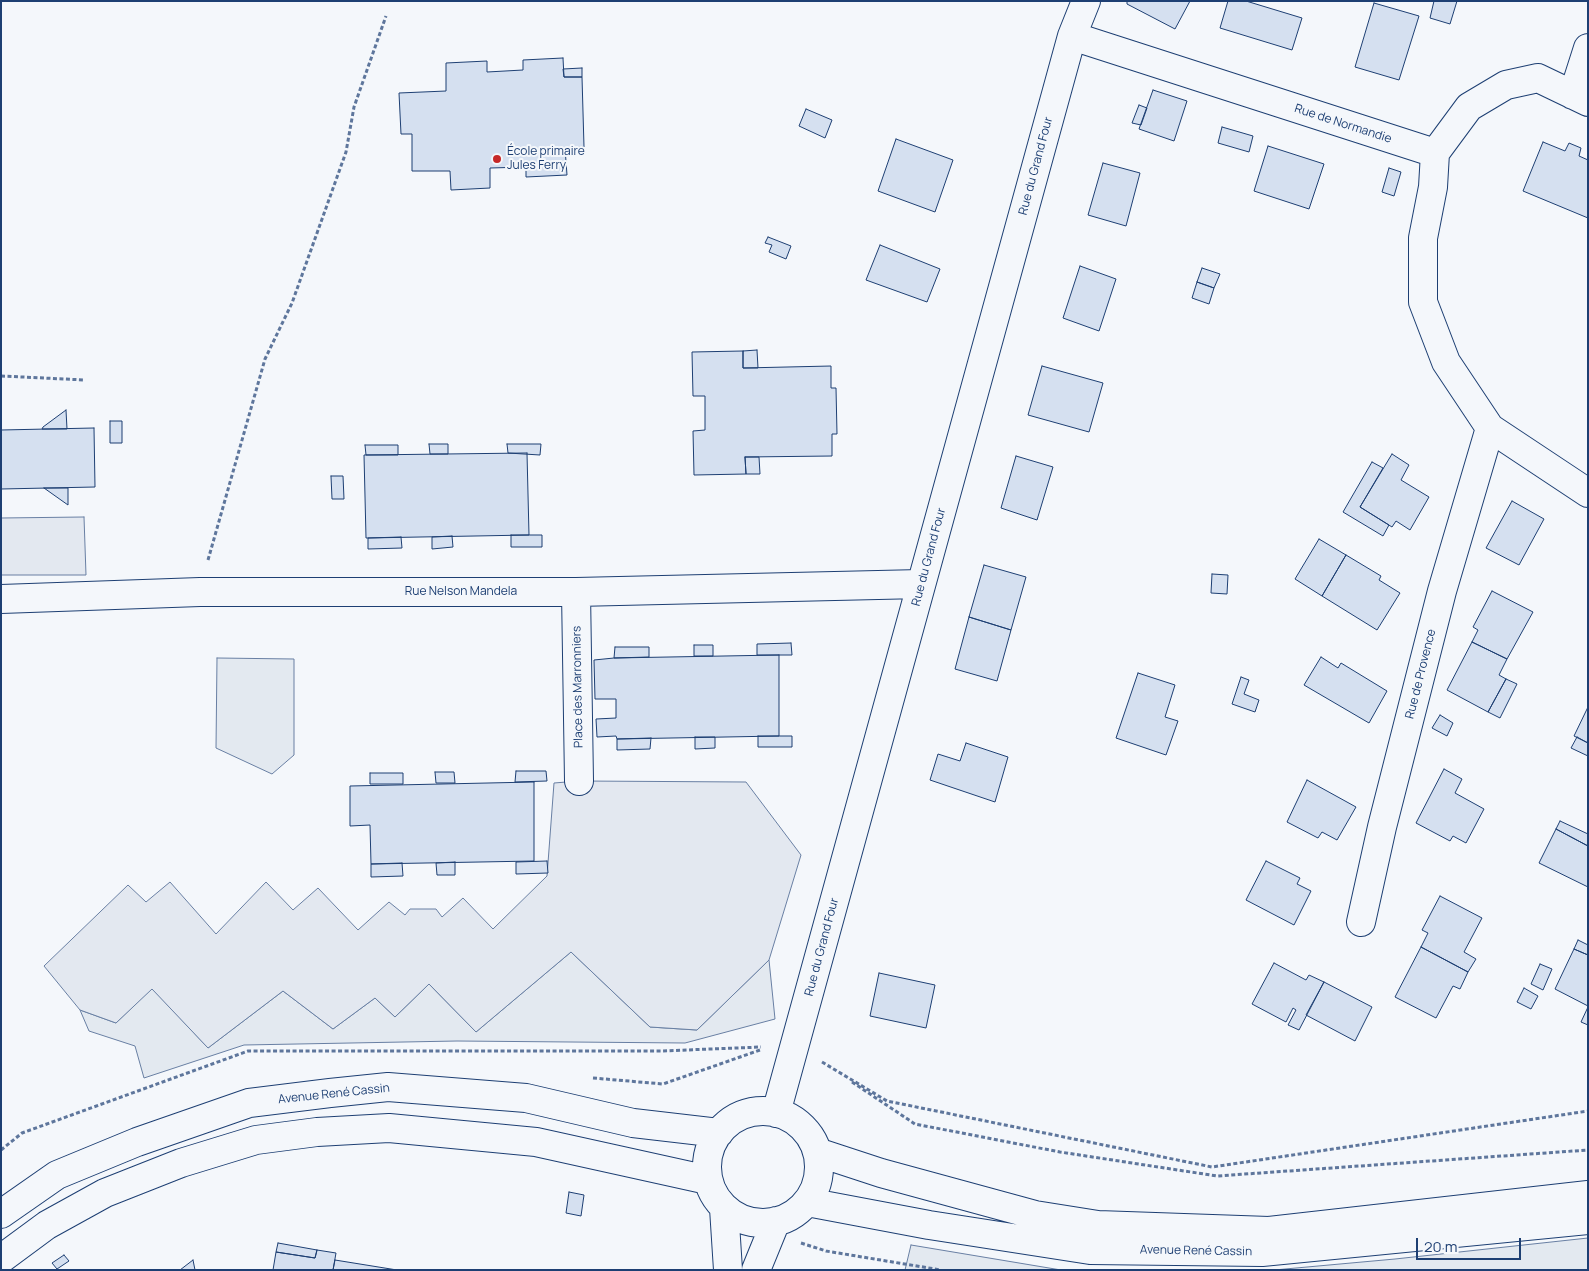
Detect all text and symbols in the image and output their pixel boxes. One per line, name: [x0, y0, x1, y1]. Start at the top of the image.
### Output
street label: Rue de Normandie: [1293, 102, 1393, 146]
street label: Rue du Grand Four: [1016, 115, 1056, 217]
place label: École primaire Jules Ferry: [507, 145, 585, 173]
marker: École primaire Jules Ferry: [491, 153, 503, 165]
street label: Rue du Grand Four: [909, 506, 949, 608]
street label: Rue Nelson Mandela: [405, 585, 517, 599]
street label: Place des Marronniers: [570, 626, 586, 748]
street label: Rue de Provence: [1403, 628, 1439, 720]
street label: Rue du Grand Four: [802, 896, 842, 998]
street label: Avenue René Cassin: [277, 1081, 391, 1107]
scale bar: [1419, 1228, 1524, 1260]
text: 20 m: [1424, 1236, 1457, 1257]
street label: Avenue René Cassin: [1140, 1243, 1252, 1259]

